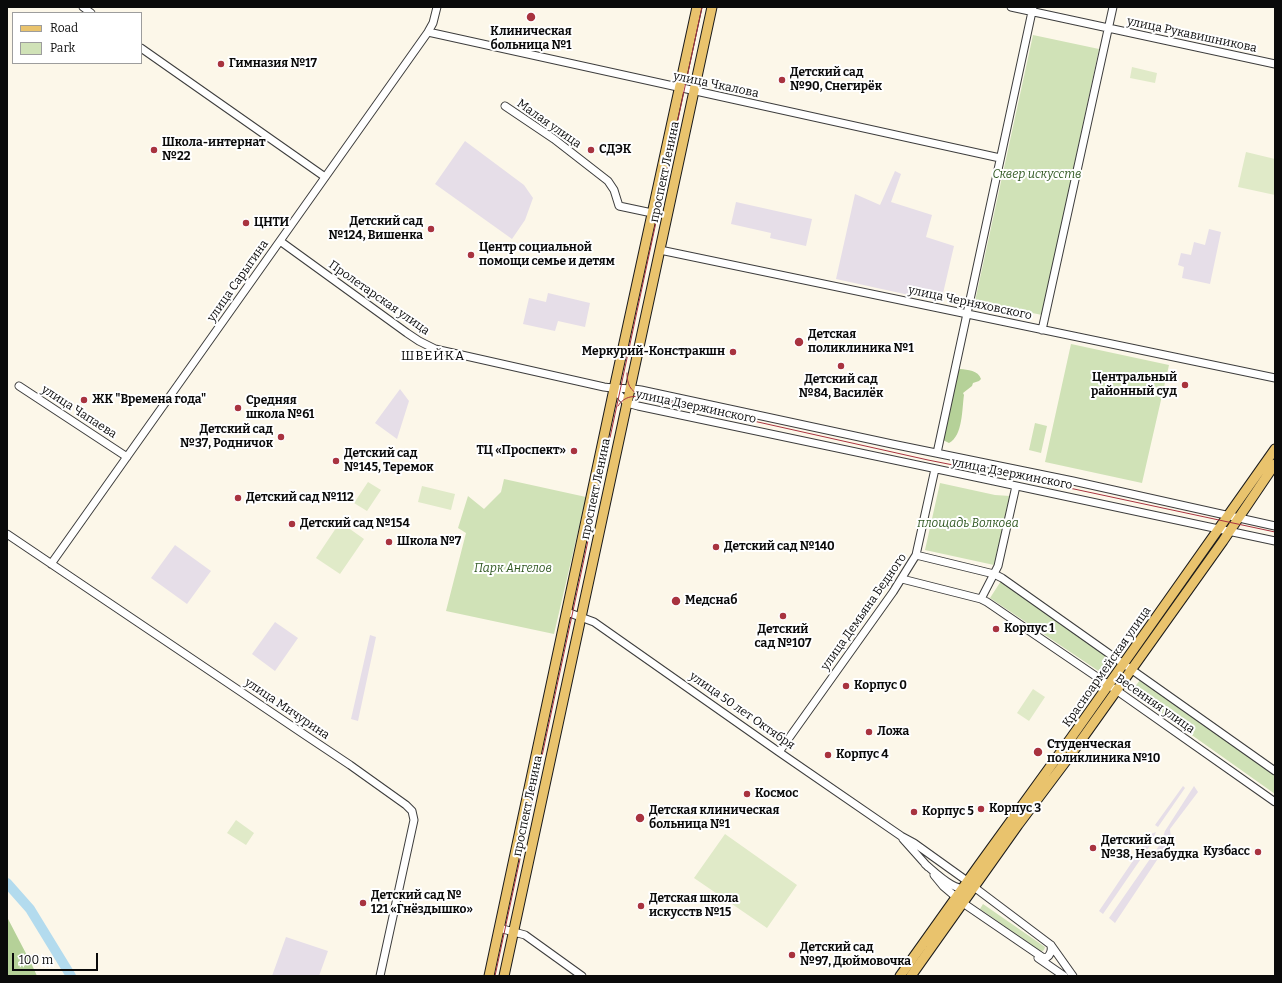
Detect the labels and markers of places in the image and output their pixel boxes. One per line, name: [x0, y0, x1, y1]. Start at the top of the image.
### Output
marker: Клиническая больница №1: [525, 11, 537, 23]
place label: Клиническая больница №1: [490, 25, 572, 53]
place label: Гимназия №17: [229, 57, 317, 71]
marker: Гимназия №17: [216, 59, 226, 69]
place label: Детский сад №90, Снегирёк: [790, 66, 882, 94]
marker: Детский сад №90, Снегирёк: [777, 75, 787, 85]
place label: Школа-интернат №22: [162, 136, 265, 164]
place label: СДЭК: [599, 143, 631, 157]
marker: Школа-интернат №22: [149, 145, 159, 155]
marker: СДЭК: [586, 145, 596, 155]
place label: Детский сад №124, Вишенка: [328, 215, 423, 243]
place label: ЦНТИ: [254, 216, 289, 230]
marker: ЦНТИ: [241, 218, 251, 228]
marker: Детский сад №124, Вишенка: [426, 224, 436, 234]
place label: Центр социальной помощи семье и детям: [479, 241, 615, 269]
marker: Центр социальной помощи семье и детям: [466, 250, 476, 260]
place label: Детская поликлиника №1: [808, 328, 914, 356]
marker: Детская поликлиника №1: [793, 336, 805, 348]
place label: Меркурий-Констракшн: [582, 345, 725, 359]
marker: Меркурий-Констракшн: [728, 347, 738, 357]
marker: Детский сад №84, Василёк: [836, 361, 846, 371]
place label: Центральный районный суд: [1091, 371, 1177, 399]
place label: Детский сад №84, Василёк: [799, 373, 883, 401]
marker: Центральный районный суд: [1180, 380, 1190, 390]
place label: ЖК "Времена года": [92, 393, 206, 407]
place label: Средняя школа №61: [246, 394, 314, 422]
marker: ЖК "Времена года": [79, 395, 89, 405]
marker: Средняя школа №61: [233, 403, 243, 413]
place label: Детский сад №37, Родничок: [180, 423, 273, 451]
marker: Детский сад №37, Родничок: [276, 432, 286, 442]
place label: ТЦ «Проспект»: [476, 444, 566, 458]
marker: ТЦ «Проспект»: [569, 446, 579, 456]
place label: Детский сад №145, Теремок: [344, 447, 434, 475]
marker: Детский сад №145, Теремок: [331, 456, 341, 466]
place label: Детский сад №112: [246, 491, 354, 505]
marker: Детский сад №112: [233, 493, 243, 503]
place label: Детский сад №154: [300, 517, 410, 531]
marker: Детский сад №154: [287, 519, 297, 529]
place label: Школа №7: [397, 535, 461, 549]
marker: Школа №7: [384, 537, 394, 547]
place label: Детский сад №140: [724, 540, 835, 554]
marker: Детский сад №140: [711, 542, 721, 552]
place label: Медснаб: [685, 594, 737, 608]
marker: Медснаб: [670, 595, 682, 607]
marker: Детский сад №107: [778, 611, 788, 621]
place label: Корпус 1: [1004, 622, 1054, 636]
place label: Детский сад №107: [755, 623, 811, 651]
marker: Корпус 1: [991, 624, 1001, 634]
place label: Корпус 0: [854, 679, 907, 693]
marker: Корпус 0: [841, 681, 851, 691]
place label: Ложа: [877, 725, 909, 739]
marker: Ложа: [864, 727, 874, 737]
place label: Студенческая поликлиника №10: [1047, 738, 1160, 766]
marker: Студенческая поликлиника №10: [1032, 746, 1044, 758]
place label: Корпус 4: [836, 748, 889, 762]
marker: Корпус 4: [823, 750, 833, 760]
place label: Космос: [755, 787, 798, 801]
marker: Космос: [742, 789, 752, 799]
place label: Корпус 3: [989, 802, 1041, 816]
place label: Детская клиническая больница №1: [649, 804, 780, 832]
marker: Корпус 3: [976, 804, 986, 814]
place label: Корпус 5: [922, 805, 974, 819]
marker: Корпус 5: [909, 807, 919, 817]
marker: Детская клиническая больница №1: [634, 812, 646, 824]
place label: Детский сад №38, Незабудка: [1101, 834, 1199, 862]
marker: Детский сад №38, Незабудка: [1088, 843, 1098, 853]
place label: Кузбасс: [1203, 845, 1250, 859]
marker: Кузбасс: [1253, 847, 1263, 857]
place label: Детский сад № 121 «Гнёздышко»: [371, 889, 473, 917]
place label: Детская школа искусств №15: [649, 892, 738, 920]
marker: Детский сад № 121 «Гнёздышко»: [358, 898, 368, 908]
marker: Детская школа искусств №15: [636, 901, 646, 911]
place label: Детский сад №97, Дюймовочка: [800, 941, 911, 969]
marker: Детский сад №97, Дюймовочка: [787, 950, 797, 960]

